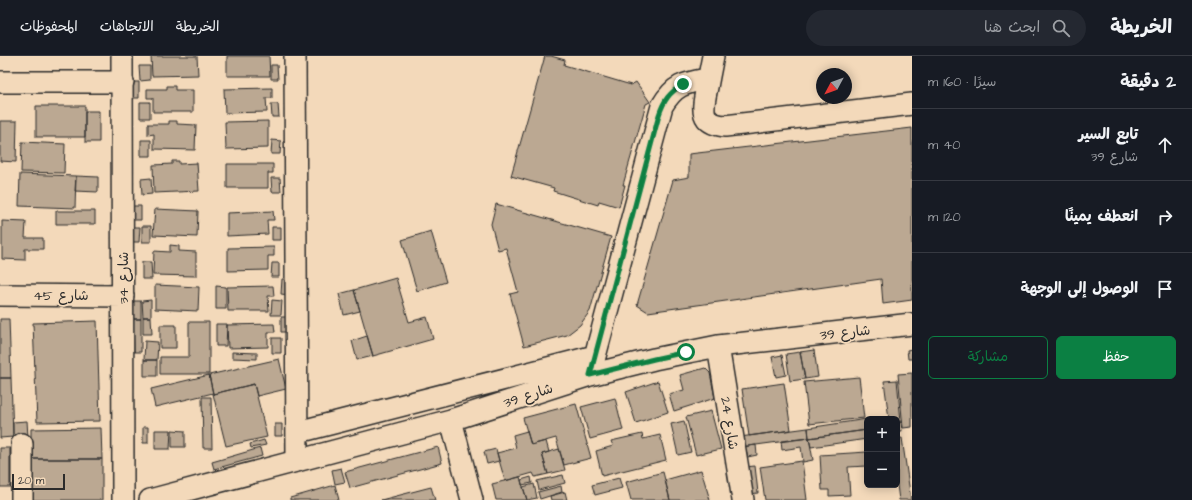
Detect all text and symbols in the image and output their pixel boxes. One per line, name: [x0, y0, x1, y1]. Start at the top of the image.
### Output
search box: [806, 10, 1086, 46]
text: الخريطة: [1110, 14, 1172, 41]
text: المحفوظات: [20, 17, 78, 37]
text: الاتجاهات: [100, 17, 154, 37]
text: الخريطة: [176, 17, 219, 37]
text: ابحث هنا: [984, 17, 1040, 38]
icon: search: [1050, 17, 1072, 39]
north arrow: [816, 68, 852, 104]
text: 2 دقيقة: [1120, 70, 1176, 94]
text: سيرًا · 160 m: [928, 73, 996, 91]
route end: [674, 75, 692, 93]
text: تابع السير: [1079, 124, 1138, 145]
icon: ahead: [1154, 134, 1176, 156]
text: 40 m: [928, 136, 960, 154]
text: شارع 39: [1091, 148, 1138, 166]
text: انعطف يمينًا: [1065, 206, 1138, 227]
icon: right: [1154, 206, 1176, 228]
text: 120 m: [928, 208, 961, 226]
street label: شارع 34: [114, 252, 134, 304]
text: الوصول إلى الوجهة: [1021, 278, 1138, 299]
icon: arrive: [1154, 278, 1176, 300]
street label: شارع 45: [33, 286, 89, 306]
street label: شارع 39: [819, 320, 872, 346]
button: مشاركة: [928, 336, 1048, 379]
button: حفظ: [1056, 336, 1176, 379]
route start: [677, 343, 695, 361]
street label: شارع 39: [501, 379, 556, 413]
street label: شارع 24: [715, 395, 743, 451]
map controls: [864, 416, 900, 488]
button: +: [864, 416, 900, 452]
button: −: [864, 452, 900, 488]
scale bar: [12, 472, 65, 491]
text: 20 m: [18, 473, 44, 488]

